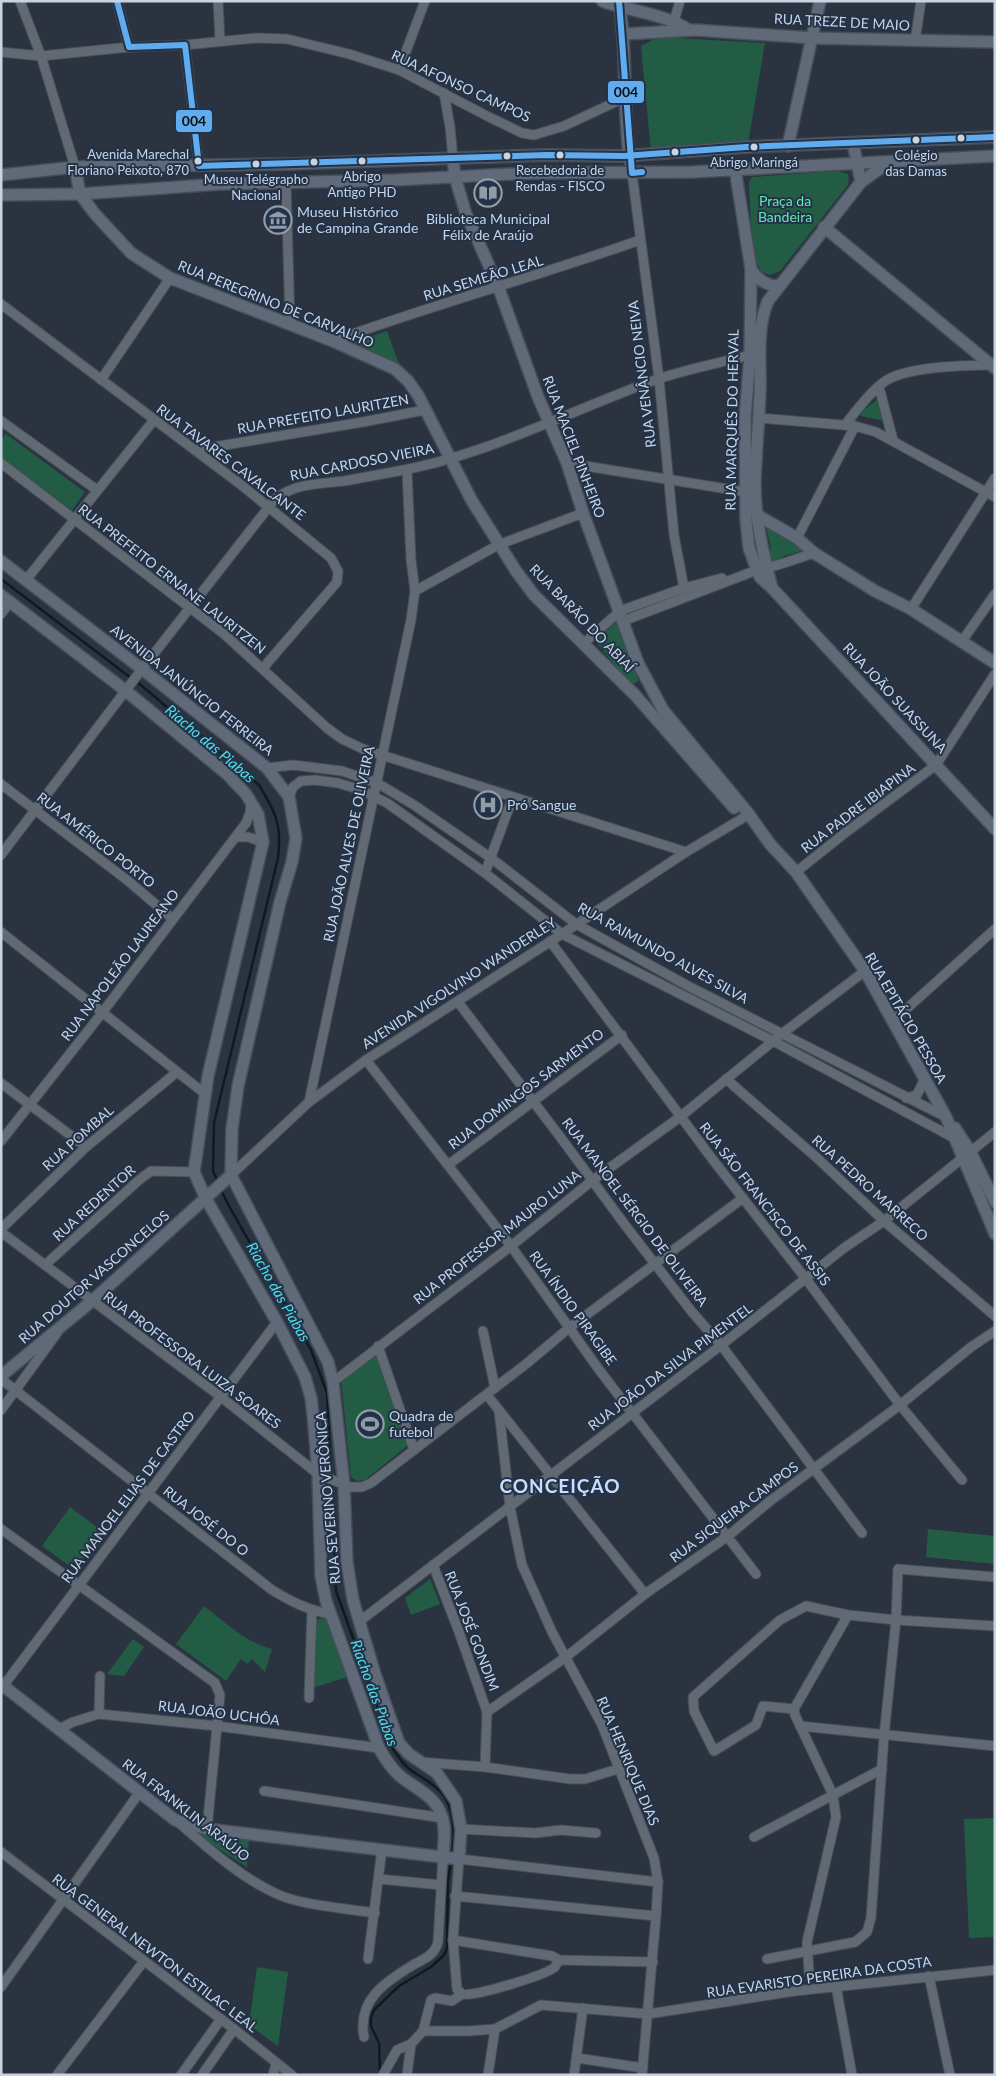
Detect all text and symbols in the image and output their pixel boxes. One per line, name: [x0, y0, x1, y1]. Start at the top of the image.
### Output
street label: RUA TREZE DE MAIO: [774, 9, 910, 34]
street label: RUA AFONSO CAMPOS: [389, 46, 533, 125]
line badge: 004: [607, 80, 645, 104]
text: 004: [614, 83, 638, 100]
line badge: 004: [175, 109, 213, 133]
text: 004: [182, 112, 206, 129]
unlabelled marker: [956, 133, 966, 143]
marker: Colégio das Damas: [911, 135, 921, 145]
marker: Abrigo Maringá: [749, 142, 759, 152]
place label: Avenida Marechal Floriano Peixoto, 870: [67, 146, 189, 178]
unlabelled marker: [670, 147, 680, 157]
place label: Colégio das Damas: [885, 147, 947, 179]
marker: Recebedoria de Rendas - FISCO: [555, 150, 565, 160]
unlabelled marker: [502, 151, 512, 161]
place label: Abrigo Maringá: [710, 154, 798, 170]
marker: Avenida Marechal Floriano Peixoto, 870: [193, 156, 203, 166]
marker: Abrigo Antigo PHD: [357, 156, 367, 166]
unlabelled marker: [309, 157, 319, 167]
marker: Museu Telégrapho Nacional: [251, 159, 261, 169]
place label: Recebedoria de Rendas - FISCO: [515, 162, 605, 194]
place label: Abrigo Antigo PHD: [328, 168, 397, 200]
place label: Museu Telégrapho Nacional: [204, 171, 308, 203]
library icon: Biblioteca Municipal Félix de Araújo: [473, 178, 503, 208]
park label: Praça da Bandeira: [758, 192, 812, 225]
place label: Museu Histórico de Campina Grande: [297, 203, 418, 236]
museum icon: Museu Histórico de Campina Grande: [263, 205, 293, 235]
place label: Biblioteca Municipal Félix de Araújo: [426, 210, 550, 243]
street label: RUA SEMEÃO LEAL: [421, 251, 545, 304]
street label: RUA PEREGRINO DE CARVALHO: [176, 256, 377, 351]
street label: RUA VENÂNCIO NEIVA: [624, 299, 659, 449]
street label: RUA MARQUÊS DO HERVAL: [721, 329, 742, 511]
street label: RUA MACIEL PINHEIRO: [539, 373, 609, 520]
street label: RUA PREFEITO LAURITZEN: [236, 390, 410, 437]
street label: RUA TAVARES CAVALCANTE: [153, 400, 309, 523]
street label: RUA CARDOSO VIEIRA: [288, 439, 436, 484]
street label: RUA PREFEITO ERNANE LAURITZEN: [75, 500, 270, 657]
street label: RUA BARÃO DO ABIAÍ: [526, 560, 639, 676]
street label: AVENIDA JANÚNCIO FERREIRA: [107, 621, 278, 759]
street label: RUA JOÃO SUASSUNA: [840, 639, 951, 757]
water label: Riacho das Piabas: [162, 700, 259, 786]
street label: RUA JOÃO ALVES DE OLIVEIRA: [319, 744, 378, 943]
street label: RUA PADRE IBIAPINA: [797, 759, 919, 856]
street label: RUA AMÉRICO PORTO: [34, 788, 159, 891]
hospital icon: Pró Sangue: [473, 790, 503, 820]
place label: Pró Sangue: [507, 796, 576, 813]
street label: RUA NAPOLEÃO LAUREANO: [57, 886, 182, 1044]
street label: RUA RAIMUNDO ALVES SILVA: [575, 898, 752, 1007]
street label: AVENIDA VIGOLVINO WANDERLEY: [358, 913, 559, 1052]
street label: RUA EPITÁCIO PESSOA: [862, 949, 951, 1087]
street label: RUA DOMINGOS SARMENTO: [445, 1025, 607, 1153]
street label: RUA POMBAL: [39, 1101, 117, 1174]
street label: RUA MANOEL SÉRGIO DE OLIVEIRA: [559, 1114, 712, 1310]
street label: RUA SÃO FRANCISCO DE ASSIS: [696, 1119, 834, 1289]
street label: RUA PEDRO MARRECO: [809, 1131, 932, 1244]
street label: RUA REDENTOR: [49, 1161, 139, 1244]
street label: RUA PROFESSOR MAURO LUNA: [410, 1166, 584, 1307]
street label: RUA DOUTOR VASCONCELOS: [15, 1206, 173, 1347]
water label: Riacho das Piabas: [243, 1238, 315, 1345]
street label: RUA ÍNDIO PIRAGIBE: [526, 1247, 621, 1368]
street label: RUA PROFESSORA LUIZA SOARES: [100, 1287, 284, 1432]
street label: RUA JOÃO DA SILVA PIMENTEL: [584, 1299, 755, 1434]
street label: RUA MANOEL ELIAS DE CASTRO: [57, 1407, 198, 1586]
place label: Quadra de futebol: [389, 1407, 453, 1440]
sports icon: Quadra de futebol: [355, 1409, 385, 1439]
street label: RUA SEVERINO VERÔNICA: [311, 1411, 344, 1585]
street label: RUA SIQUEIRA CAMPOS: [666, 1458, 801, 1566]
district label: CONCEIÇÃO: [499, 1474, 621, 1497]
street label: RUA JOSÉ DO O: [160, 1482, 253, 1559]
street label: RUA JOSÉ GONDIM: [442, 1568, 503, 1693]
water label: Riacho das Piabas: [347, 1637, 403, 1748]
street label: RUA HENRIQUE DIAS: [594, 1694, 663, 1828]
street label: RUA JOÃO UCHÔA: [157, 1697, 281, 1728]
street label: RUA FRANKLIN ARAÚJO: [119, 1755, 253, 1865]
street label: RUA GENERAL NEWTON ESTILAC LEAL: [49, 1870, 261, 2035]
street label: RUA EVARISTO PEREIRA DA COSTA: [705, 1952, 933, 2001]

